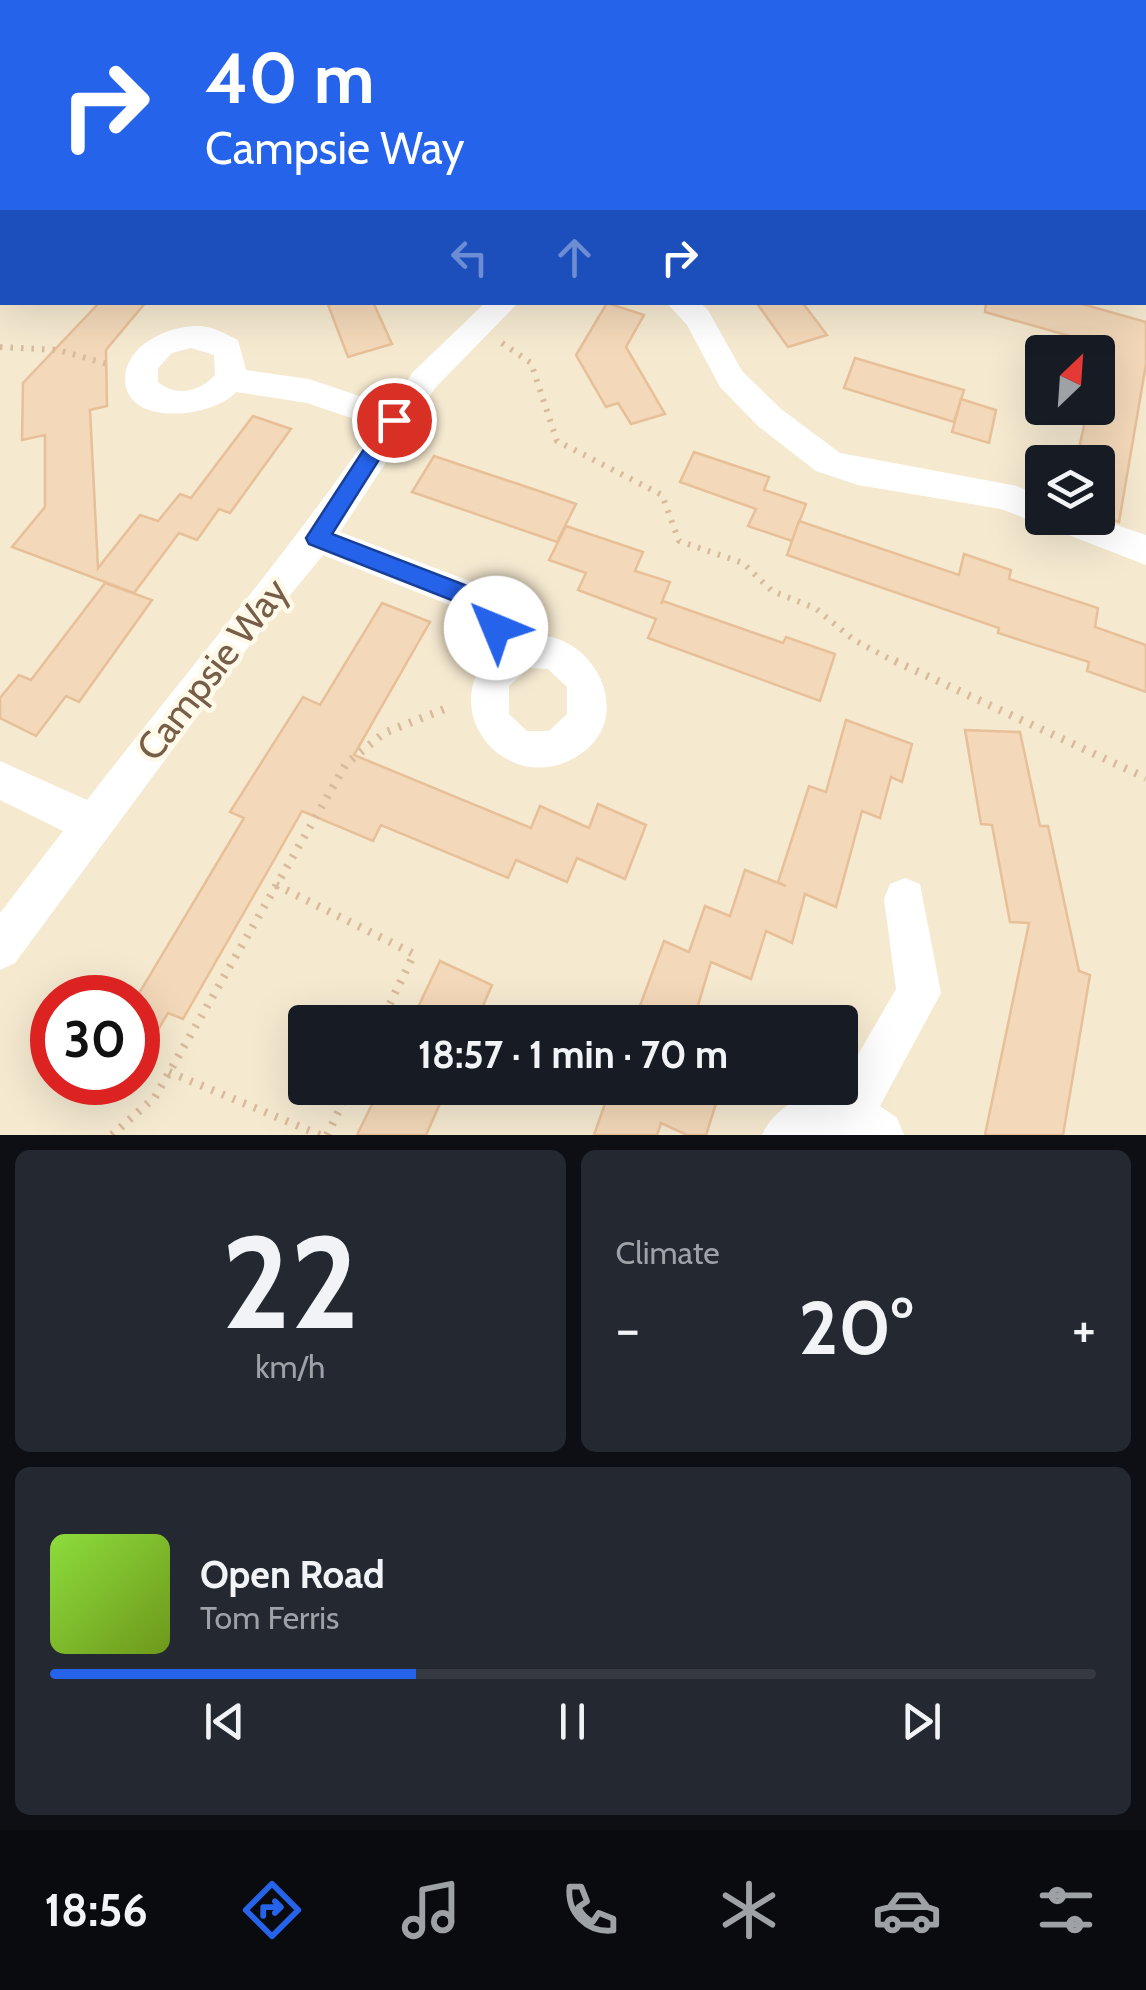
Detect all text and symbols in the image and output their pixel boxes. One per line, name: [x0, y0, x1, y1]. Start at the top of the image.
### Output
text: 40 m: [205, 35, 374, 121]
icon: right: [40, 40, 170, 170]
text: Campsie Way: [205, 121, 464, 175]
icon: left: [442, 230, 497, 285]
icon: ahead: [547, 230, 602, 285]
icon: right: [652, 230, 707, 285]
north arrow: [1025, 335, 1115, 425]
map controls: [1025, 335, 1115, 535]
pin: [352, 378, 437, 463]
icon: arrive: [367, 393, 422, 448]
button: layers: [1025, 445, 1115, 535]
street label: Campsie Way: [126, 568, 298, 770]
position arrow: [444, 576, 548, 680]
speed limit sign: 30: [30, 975, 160, 1105]
text: 18:57 · 1 min · 70 m: [418, 1031, 728, 1078]
text: 22: [221, 1203, 359, 1361]
text: Climate: [616, 1233, 720, 1272]
text: 20°: [799, 1282, 913, 1373]
text: −: [616, 1295, 640, 1362]
text: +: [1072, 1295, 1096, 1362]
text: km/h: [255, 1347, 325, 1386]
text: Open Road: [200, 1551, 385, 1598]
text: Tom Ferris: [200, 1598, 339, 1637]
icon: previous: [197, 1694, 252, 1749]
icon: pause: [545, 1694, 600, 1749]
icon: next: [894, 1694, 949, 1749]
icon: directions: [237, 1875, 307, 1945]
icon: music: [396, 1875, 466, 1945]
icon: phone: [555, 1875, 625, 1945]
icon: climate: [714, 1875, 784, 1945]
icon: car: [872, 1875, 942, 1945]
icon: filters: [1031, 1875, 1101, 1945]
text: 18:56: [44, 1883, 148, 1937]

